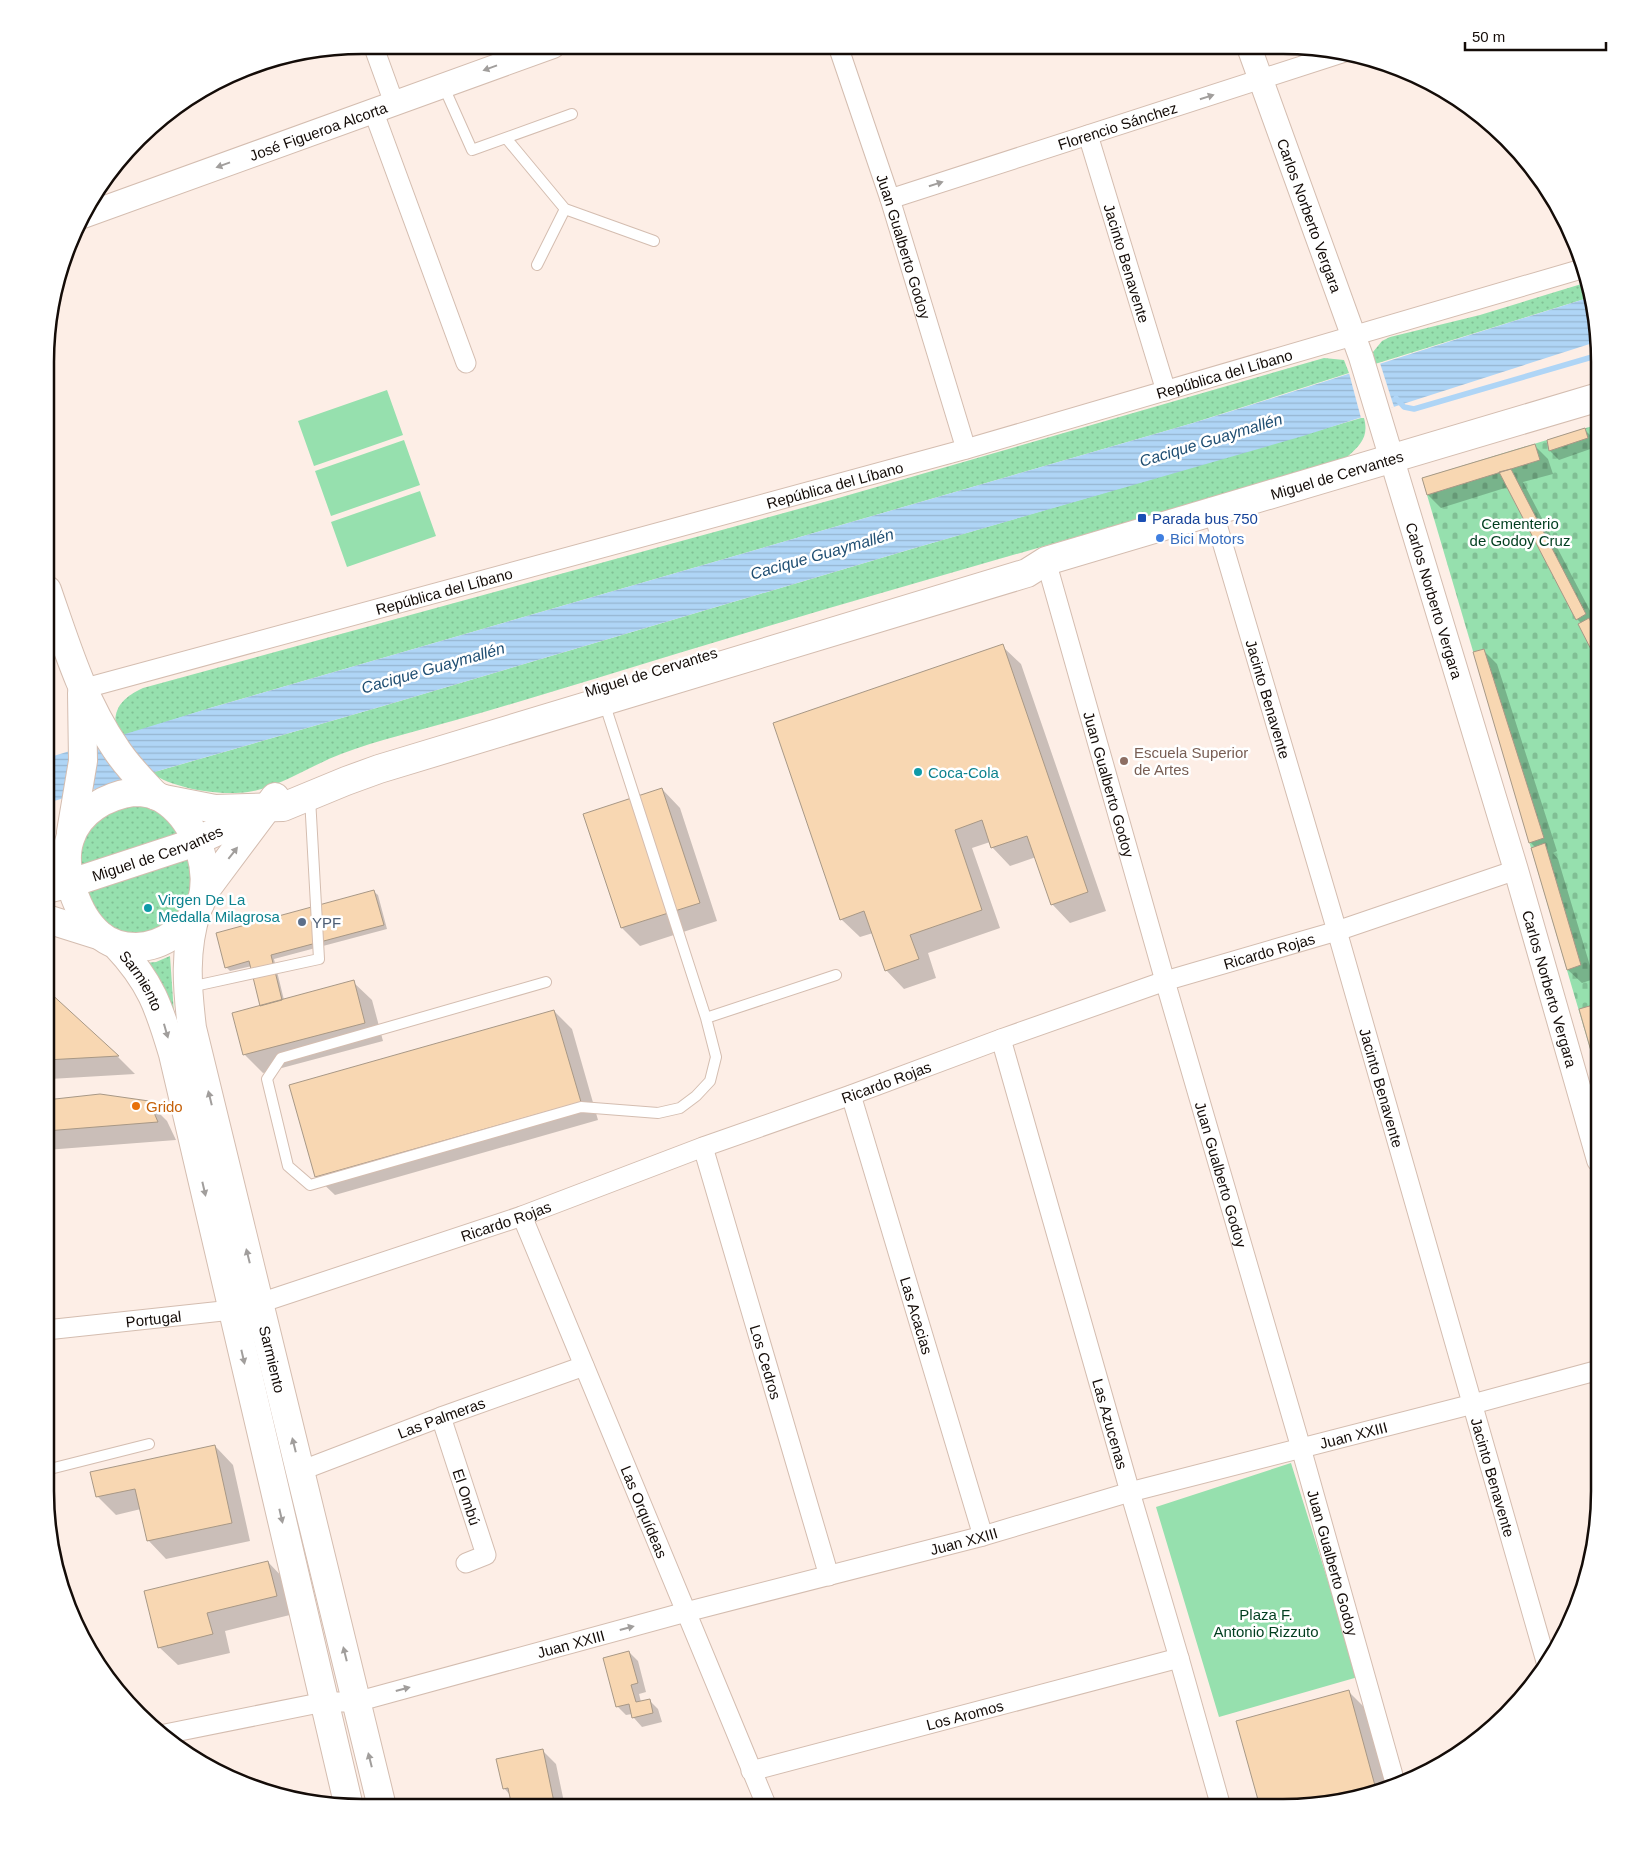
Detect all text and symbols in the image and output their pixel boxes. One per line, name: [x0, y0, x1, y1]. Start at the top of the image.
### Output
scale bar: [1465, 20, 1606, 52]
text: 50 m: [1472, 28, 1505, 45]
one-way arrow: [483, 65, 498, 72]
one-way arrow: [1200, 92, 1215, 100]
street label: José Figueroa Alcorta: [247, 98, 390, 164]
street label: Florencio Sánchez: [1056, 98, 1179, 153]
street label: Carlos Norberto Vergara: [1274, 136, 1346, 295]
one-way arrow: [215, 162, 230, 169]
street label: Juan Gualberto Godoy: [874, 172, 935, 321]
one-way arrow: [929, 180, 944, 188]
street label: Jacinto Benavente: [1101, 202, 1153, 325]
street label: República del Líbano: [1154, 346, 1294, 401]
water label: Cacique Guaymallén: [1137, 410, 1285, 470]
street label: Miguel de Cervantes: [1268, 447, 1405, 502]
street label: República del Líbano: [764, 458, 905, 511]
place label: Parada bus 750: [1152, 510, 1258, 527]
marker: Parada bus 750: [1136, 512, 1148, 524]
park label: Cementerio de Godoy Cruz: [1470, 515, 1570, 549]
street label: Carlos Norberto Vergara: [1403, 520, 1466, 681]
water label: Cacique Guaymallén: [748, 525, 896, 583]
place label: Bici Motors: [1170, 530, 1244, 547]
marker: Bici Motors: [1154, 532, 1166, 544]
street label: República del Líbano: [374, 564, 514, 617]
street label: Jacinto Benavente: [1243, 637, 1294, 761]
water label: Cacique Guaymallén: [359, 639, 507, 697]
street label: Miguel de Cervantes: [583, 644, 719, 700]
street label: Juan Gualberto Godoy: [1080, 709, 1138, 860]
place label: Escuela Superior de Artes: [1134, 744, 1248, 778]
marker: Escuela Superior de Artes: [1118, 755, 1130, 767]
place label: Coca-Cola: [928, 764, 1000, 781]
marker: Coca-Cola: [912, 766, 924, 778]
street label: Miguel de Cervantes: [90, 822, 225, 884]
one-way arrow: [228, 846, 238, 860]
place label: Virgen De La Medalla Milagrosa: [158, 891, 280, 925]
marker: Virgen De La Medalla Milagrosa: [142, 902, 154, 914]
street label: Carlos Norberto Vergara: [1519, 908, 1581, 1070]
place label: YPF: [312, 914, 341, 931]
marker: YPF: [296, 916, 308, 928]
street label: Ricardo Rojas: [1221, 929, 1317, 972]
street label: Sarmiento: [116, 947, 166, 1013]
one-way arrow: [163, 1024, 171, 1039]
street label: Jacinto Benavente: [1357, 1026, 1407, 1149]
street label: Ricardo Rojas: [839, 1057, 933, 1106]
one-way arrow: [206, 1090, 214, 1105]
place label: Grido: [146, 1098, 183, 1115]
marker: Grido: [130, 1100, 142, 1112]
street label: Juan Gualberto Godoy: [1192, 1100, 1251, 1250]
one-way arrow: [201, 1182, 209, 1198]
street label: Ricardo Rojas: [458, 1197, 553, 1244]
one-way arrow: [244, 1248, 252, 1263]
street label: Las Acacias: [897, 1275, 937, 1356]
street label: Portugal: [125, 1307, 182, 1330]
street label: Los Cedros: [747, 1323, 785, 1401]
street label: Sarmiento: [256, 1324, 289, 1394]
one-way arrow: [239, 1350, 247, 1365]
street label: Las Azucenas: [1090, 1376, 1132, 1471]
street label: Las Palmeras: [395, 1394, 487, 1441]
street label: Jacinto Benavente: [1468, 1415, 1518, 1539]
street label: Juan XXIII: [1318, 1418, 1389, 1452]
one-way arrow: [290, 1438, 298, 1453]
street label: Las Orquídeas: [618, 1463, 671, 1560]
street label: El Ombú: [450, 1466, 484, 1527]
street label: Juan Gualberto Godoy: [1305, 1488, 1362, 1638]
one-way arrow: [277, 1508, 285, 1523]
street label: Juan XXIII: [928, 1524, 1000, 1558]
park label: Plaza F. Antonio Rizzuto: [1213, 1606, 1319, 1640]
one-way arrow: [620, 1623, 635, 1631]
street label: Juan XXIII: [535, 1626, 607, 1661]
one-way arrow: [341, 1647, 349, 1662]
one-way arrow: [396, 1685, 411, 1693]
street label: Los Aromos: [924, 1696, 1005, 1733]
one-way arrow: [366, 1752, 374, 1767]

